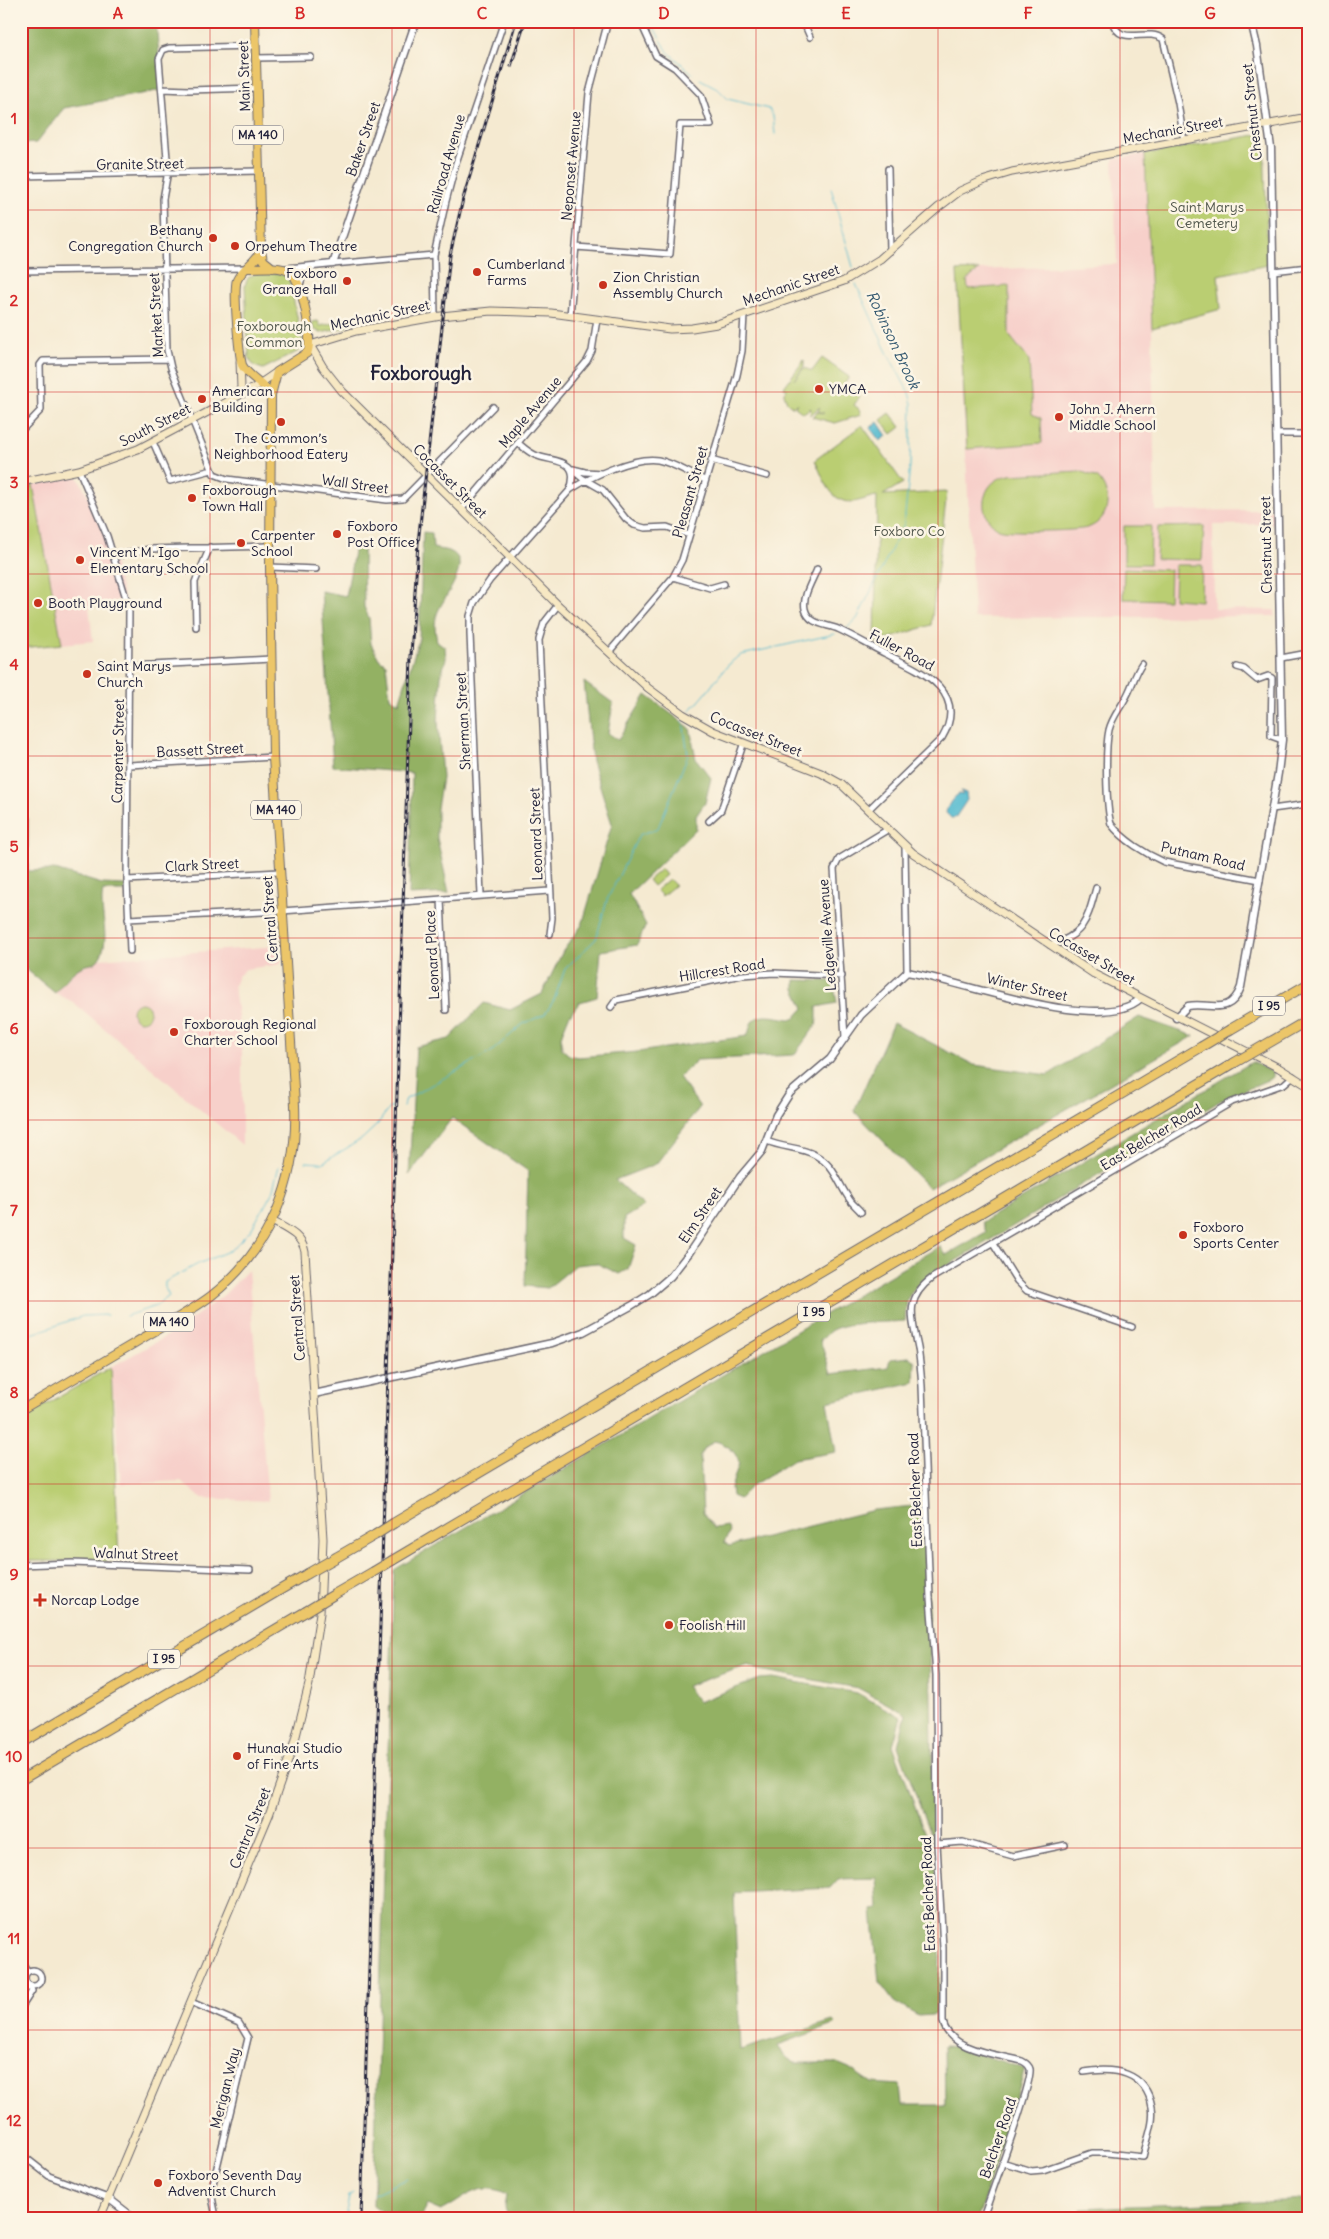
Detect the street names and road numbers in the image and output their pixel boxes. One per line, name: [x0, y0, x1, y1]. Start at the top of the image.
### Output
street label: Main Street: [234, 40, 254, 112]
street label: Chestnut Street: [1238, 62, 1266, 161]
street label: Baker Street: [342, 99, 384, 179]
street label: Neponset Avenue: [557, 110, 585, 222]
street label: Railroad Avenue: [423, 112, 469, 216]
street label: Mechanic Street: [1122, 112, 1225, 148]
road number: MA 140: [233, 126, 283, 144]
street label: Granite Street: [96, 154, 184, 174]
street label: Mechanic Street: [740, 260, 842, 310]
street label: Market Street: [145, 272, 167, 358]
street label: Mechanic Street: [329, 296, 432, 334]
street label: Maple Avenue: [495, 372, 565, 452]
street label: South Street: [116, 399, 194, 451]
street label: Cocasset Street: [409, 440, 491, 522]
street label: Pleasant Street: [668, 444, 712, 540]
street label: Wall Street: [320, 470, 390, 498]
street label: Chestnut Street: [1256, 496, 1276, 594]
street label: Fuller Road: [866, 625, 938, 675]
street label: Sherman Street: [451, 671, 475, 771]
street label: Carpenter Street: [108, 698, 128, 804]
street label: Cocasset Street: [707, 707, 805, 761]
street label: Bassett Street: [156, 739, 244, 761]
street label: Leonard Street: [525, 787, 547, 881]
road number: MA 140: [251, 800, 301, 820]
street label: Putnam Road: [1159, 838, 1247, 874]
street label: Clark Street: [165, 854, 240, 876]
street label: Central Street: [258, 875, 282, 963]
street label: Ledgeville Avenue: [814, 878, 840, 992]
street label: Leonard Place: [421, 910, 443, 1000]
street label: Cocasset Street: [1046, 923, 1139, 989]
street label: Hillcrest Road: [678, 954, 766, 986]
street label: Winter Street: [985, 969, 1069, 1005]
road number: I 95: [1253, 996, 1285, 1016]
street label: East Belcher Road: [1097, 1100, 1205, 1174]
street label: Elm Street: [675, 1183, 726, 1247]
street label: Central Street: [285, 1274, 309, 1362]
road number: I 95: [798, 1302, 830, 1321]
road number: MA 140: [144, 1312, 194, 1331]
street label: East Belcher Road: [904, 1432, 926, 1548]
street label: Walnut Street: [93, 1544, 179, 1564]
road number: I 95: [148, 1650, 180, 1668]
street label: Central Street: [225, 1784, 275, 1871]
street label: East Belcher Road: [917, 1836, 939, 1952]
street label: Merigan Way: [206, 2046, 244, 2130]
street label: Belcher Road: [976, 2095, 1020, 2181]

